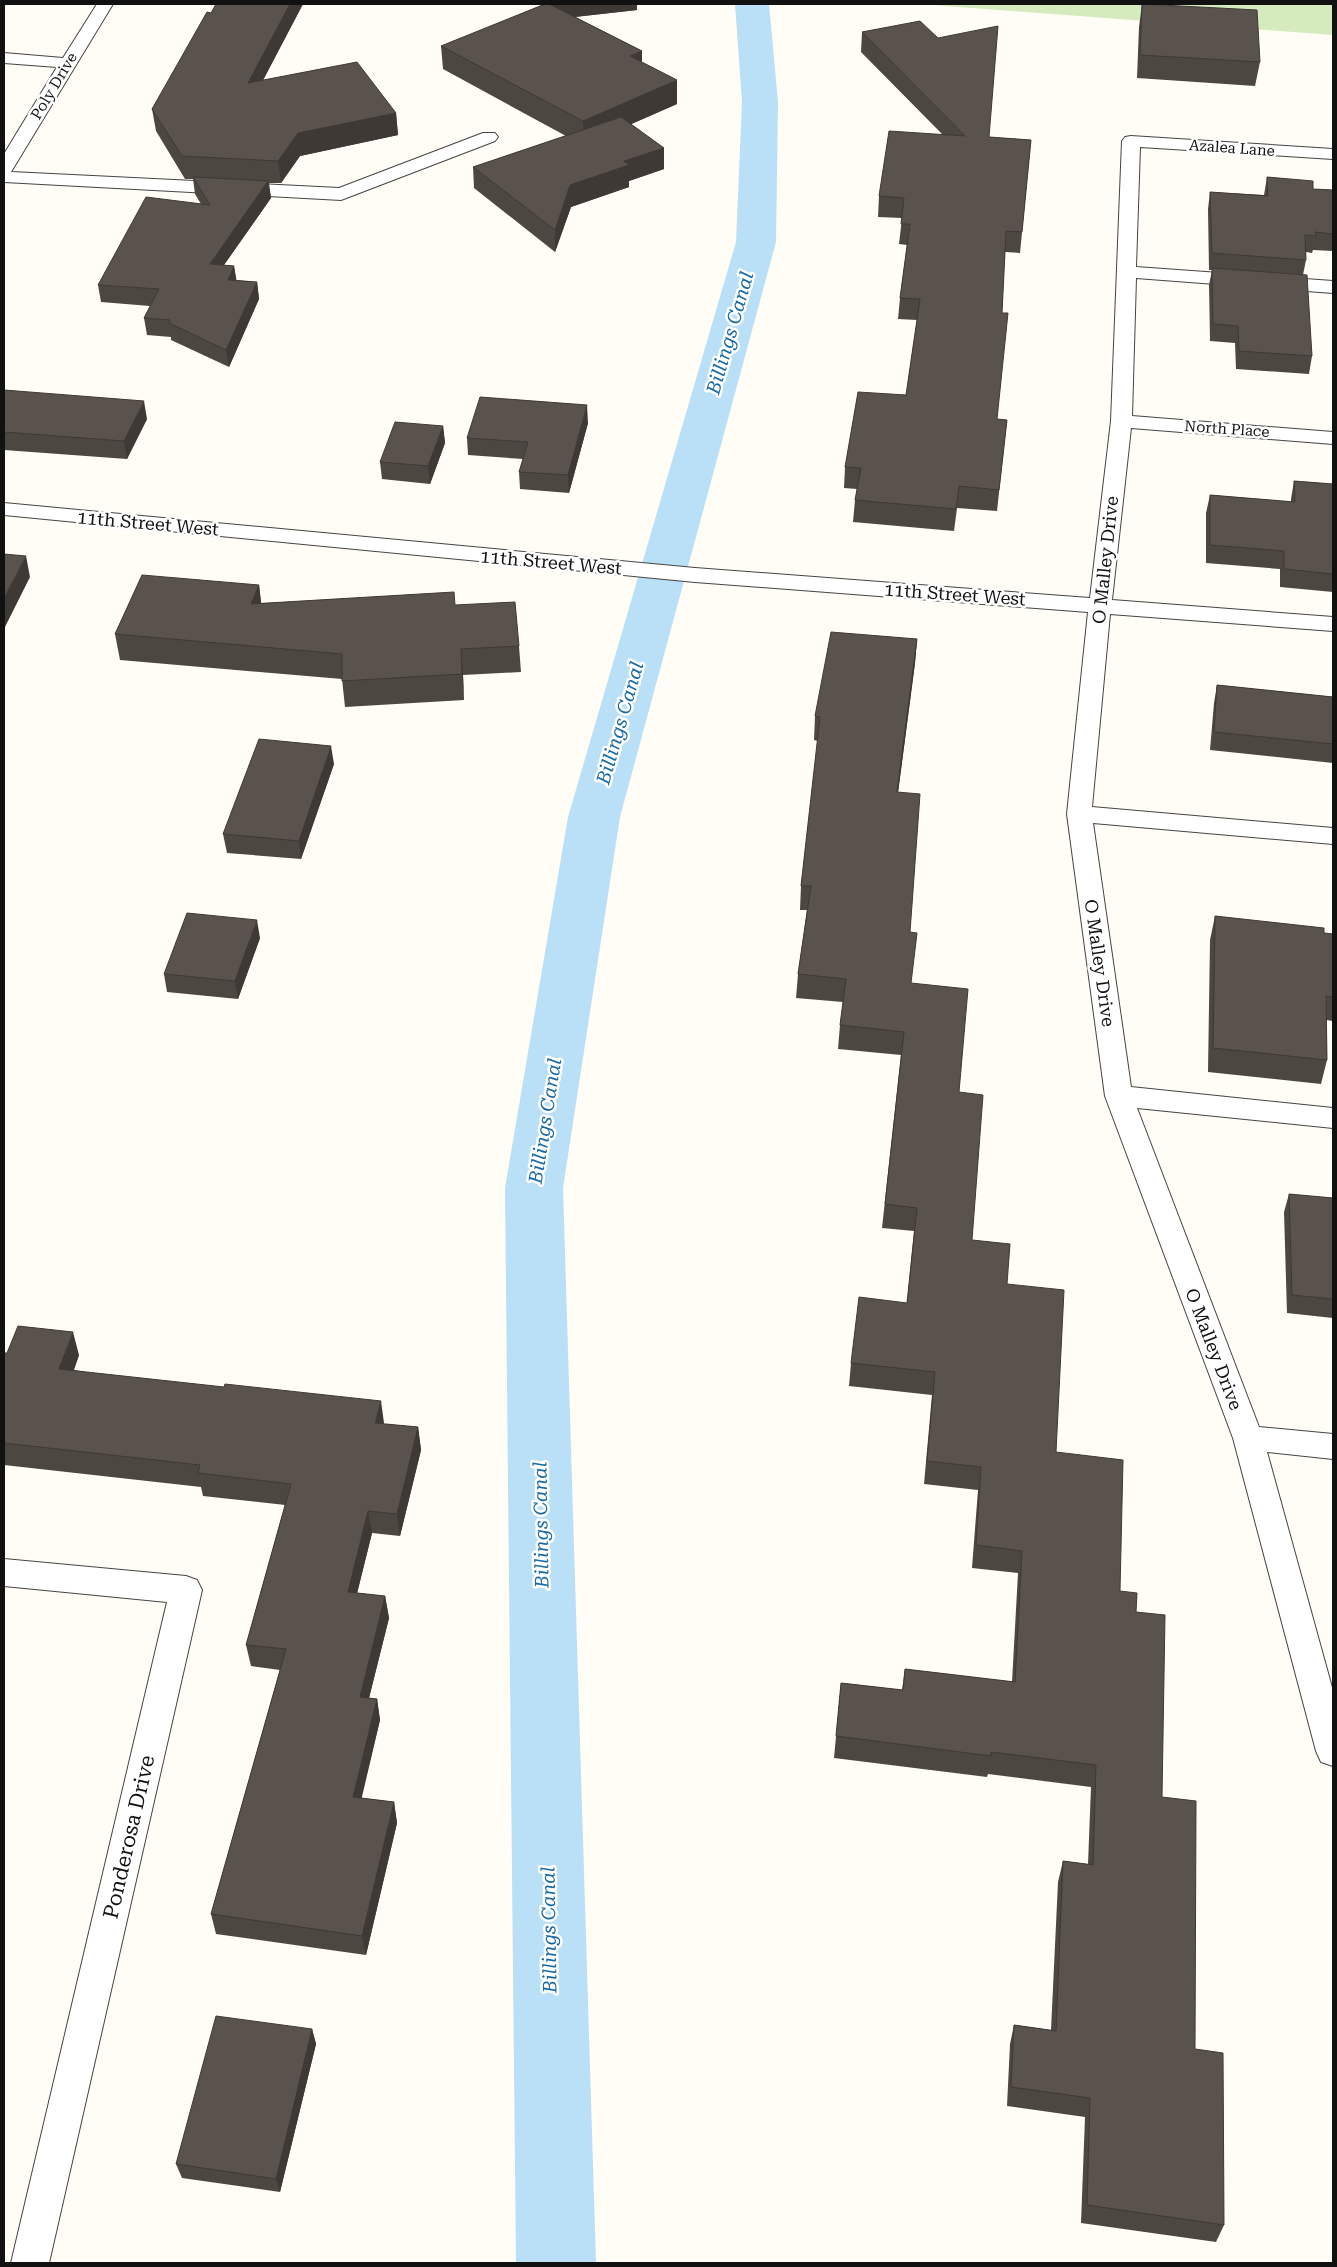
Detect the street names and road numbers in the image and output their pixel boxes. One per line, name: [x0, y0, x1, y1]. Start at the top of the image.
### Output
street label: Poly Drive: [27, 49, 81, 123]
street label: Azalea Lane: [1188, 136, 1276, 160]
street label: North Place: [1184, 417, 1270, 441]
street label: O Malley Drive: [1088, 495, 1122, 625]
street label: 11th Street West: [76, 506, 220, 540]
street label: 11th Street West: [479, 545, 623, 579]
street label: 11th Street West: [883, 579, 1027, 609]
street label: O Malley Drive: [1081, 898, 1119, 1028]
street label: O Malley Drive: [1181, 1285, 1247, 1413]
street label: Ponderosa Drive: [99, 1753, 159, 1921]

